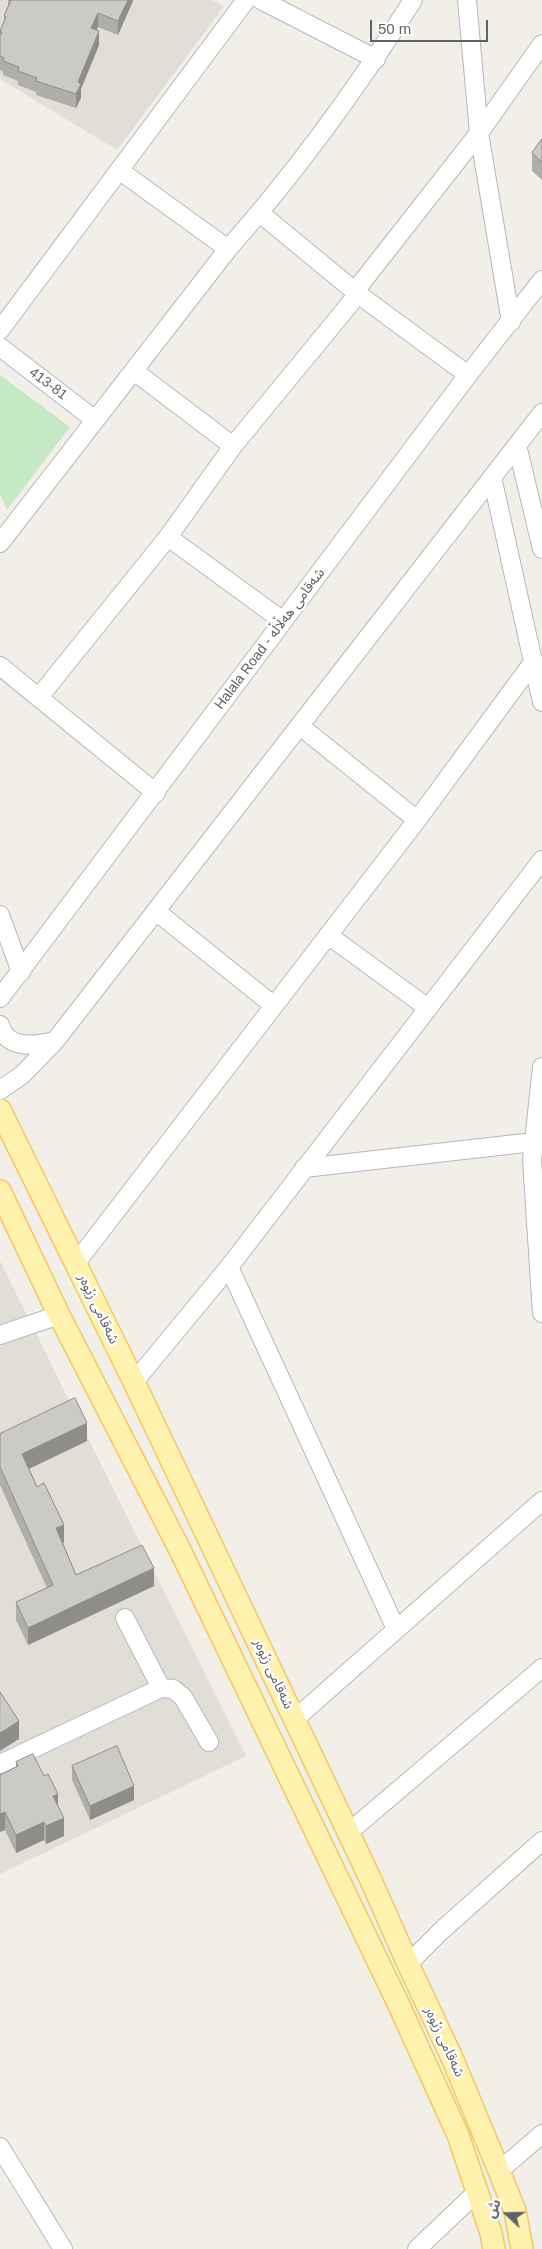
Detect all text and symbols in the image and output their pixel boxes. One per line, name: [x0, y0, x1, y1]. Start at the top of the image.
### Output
scale bar: [372, 10, 490, 42]
text: 50 m: [378, 20, 411, 37]
street label: 413-81: [26, 364, 70, 404]
street label: Halala Road - شەقامی هەڵاڵە: [211, 565, 329, 713]
street label: شەقامی زێوەر: [74, 1271, 122, 1347]
street label: شەقامی زێوەر: [249, 1636, 297, 1712]
street label: شەقامی زێوەر: [420, 2004, 468, 2080]
north arrow: [482, 2189, 532, 2239]
text: ش: [482, 2197, 504, 2220]

